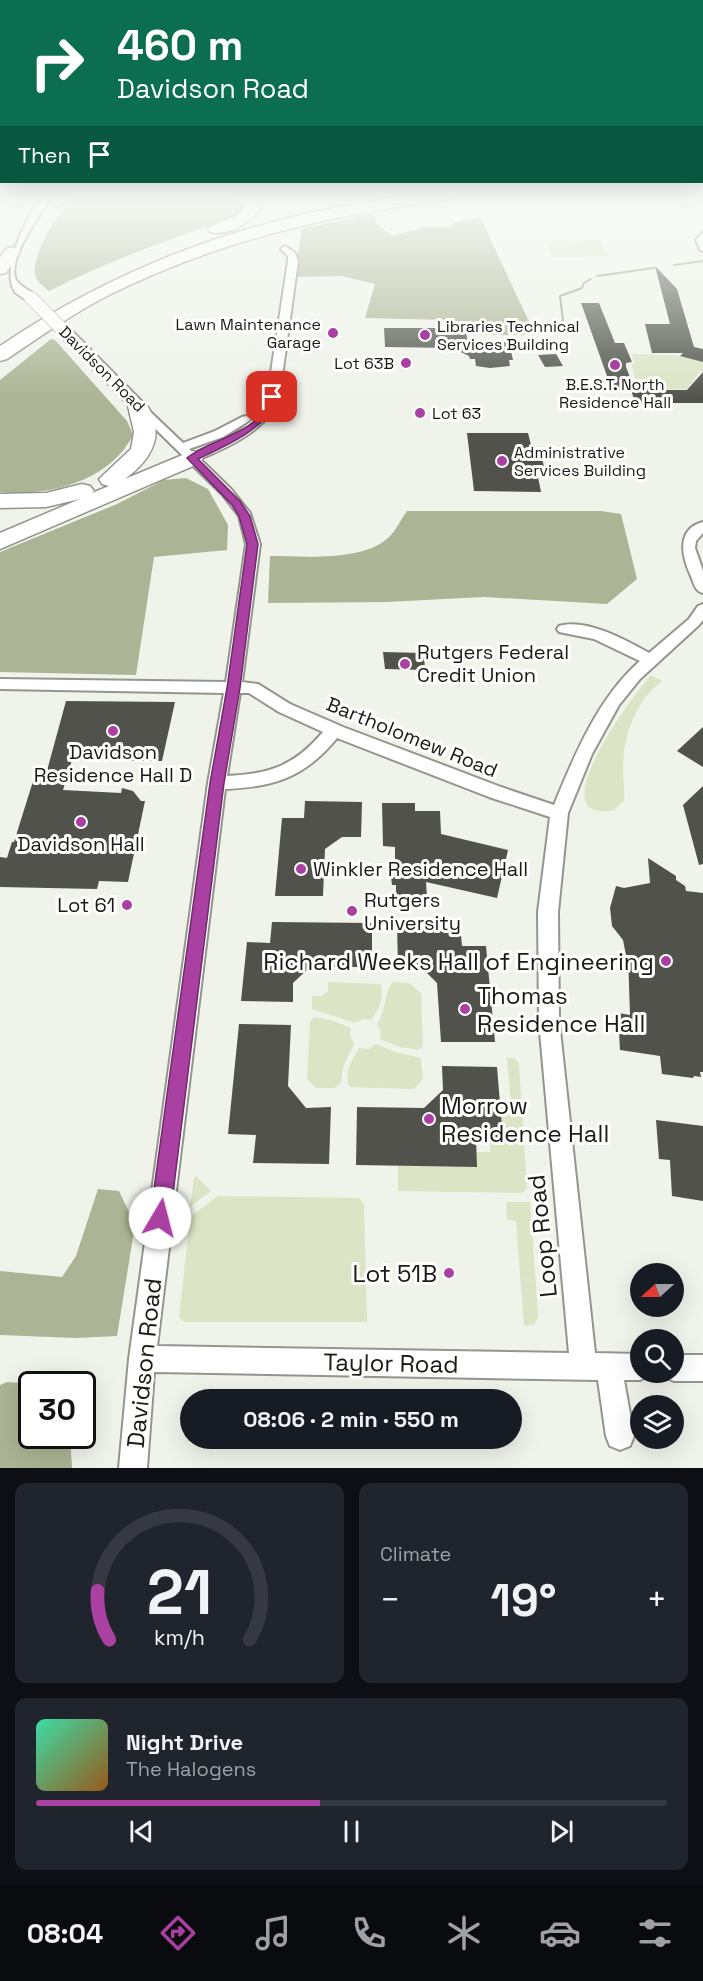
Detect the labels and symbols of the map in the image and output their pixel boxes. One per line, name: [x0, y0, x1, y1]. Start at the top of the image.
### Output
place label: Lawn Maintenance Garage: [176, 314, 321, 353]
place label: Libraries Technical Services Building: [437, 316, 580, 355]
street label: Davidson Road: [54, 321, 150, 417]
marker: Lawn Maintenance Garage: [326, 326, 340, 340]
marker: Libraries Technical Services Building: [418, 328, 432, 342]
place label: Lot 63B: [334, 353, 394, 374]
marker: Lot 63B: [399, 356, 413, 370]
marker: B.E.S.T. North Residence Hall: [608, 358, 622, 372]
pin: [246, 371, 297, 422]
place label: B.E.S.T. North Residence Hall: [559, 374, 671, 413]
place label: Lot 63: [432, 403, 481, 424]
marker: Lot 63: [413, 406, 427, 420]
place label: Administrative Services Building: [514, 442, 646, 481]
marker: Administrative Services Building: [495, 454, 509, 468]
place label: Rutgers Federal Credit Union: [417, 639, 569, 688]
marker: Rutgers Federal Credit Union: [398, 657, 412, 671]
street label: Bartholomew Road: [323, 691, 501, 783]
marker: Davidson Residence Hall D: [106, 724, 120, 738]
place label: Davidson Residence Hall D: [34, 739, 192, 788]
marker: Davidson Hall: [74, 815, 88, 829]
place label: Davidson Hall: [17, 831, 145, 857]
place label: Winkler Residence Hall: [313, 856, 528, 882]
marker: Winkler Residence Hall: [294, 862, 308, 876]
place label: Rutgers University: [364, 887, 461, 936]
place label: Lot 61: [57, 892, 115, 918]
marker: Lot 61: [120, 898, 134, 912]
marker: Rutgers University: [345, 904, 359, 918]
place label: Richard Weeks Hall of Engineering: [263, 946, 654, 977]
marker: Richard Weeks Hall of Engineering: [659, 954, 673, 968]
place label: Thomas Residence Hall: [477, 980, 645, 1039]
marker: Thomas Residence Hall: [458, 1002, 472, 1016]
place label: Morrow Residence Hall: [441, 1090, 609, 1149]
marker: Morrow Residence Hall: [422, 1112, 436, 1126]
street label: Loop Road: [520, 1173, 564, 1299]
position arrow: [128, 1186, 192, 1250]
place label: Lot 51B: [352, 1258, 437, 1289]
north arrow: [630, 1263, 684, 1317]
marker: Lot 51B: [442, 1266, 456, 1280]
street label: Davidson Road: [120, 1277, 168, 1449]
street label: Taylor Road: [323, 1346, 459, 1380]
speed limit sign: 30: [18, 1371, 96, 1449]

